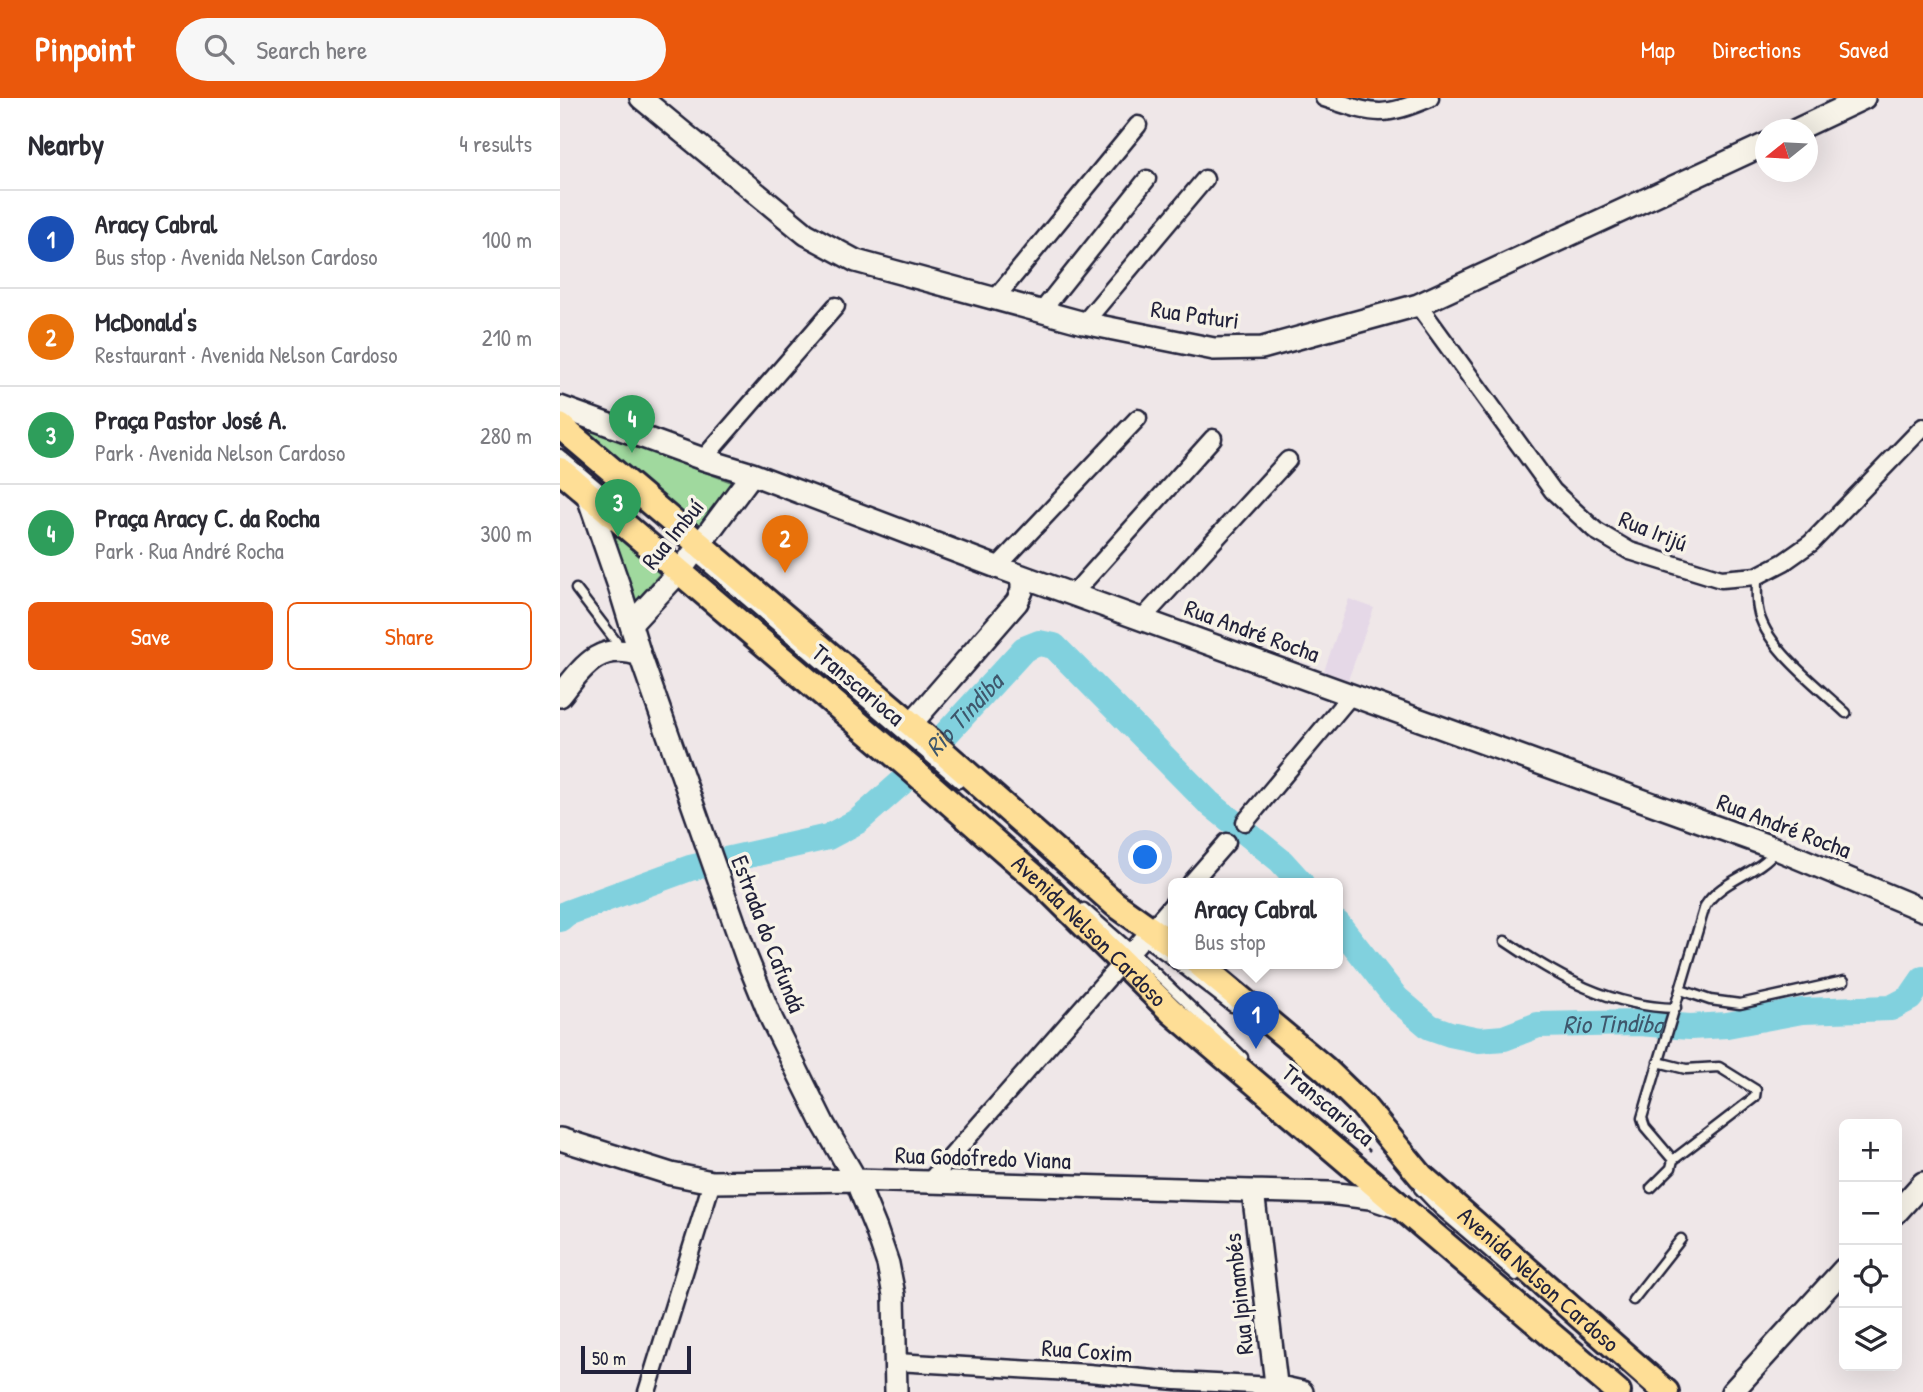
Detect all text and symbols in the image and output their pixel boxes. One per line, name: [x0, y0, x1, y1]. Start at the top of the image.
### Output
search box: [176, 18, 666, 81]
text: Pinpoint: [35, 27, 134, 71]
icon: search: [200, 30, 238, 68]
text: Search here: [256, 32, 367, 67]
text: Map: [1641, 33, 1675, 65]
text: Directions: [1713, 33, 1801, 65]
text: Saved: [1839, 33, 1888, 65]
north arrow: [1755, 119, 1818, 182]
text: Nearby: [28, 124, 104, 164]
text: 4 results: [459, 128, 532, 159]
text: Aracy Cabral: [95, 206, 217, 241]
text: 1: [47, 224, 55, 255]
text: 100 m: [482, 224, 532, 255]
text: Bus stop · Avenida Nelson Cardoso: [95, 241, 378, 272]
street label: Rua Paturi: [1149, 292, 1241, 336]
text: McDonald's: [95, 304, 197, 339]
text: 2: [46, 322, 56, 353]
text: 210 m: [482, 322, 532, 353]
text: Restaurant · Avenida Nelson Cardoso: [95, 339, 398, 370]
pin: 4: [609, 395, 655, 453]
text: Praça Pastor José A.: [95, 402, 287, 437]
text: 3: [46, 420, 56, 451]
text: 280 m: [480, 420, 532, 451]
text: Park · Avenida Nelson Cardoso: [95, 437, 345, 468]
pin: 3: [595, 479, 641, 537]
street label: Rua Imbuí: [634, 491, 711, 575]
text: Praça Aracy C. da Rocha: [95, 500, 320, 535]
street label: Rua Irijú: [1615, 502, 1693, 558]
pin: 2: [762, 515, 808, 573]
text: 4: [47, 518, 55, 549]
text: 300 m: [480, 518, 532, 549]
text: Park · Rua André Rocha: [95, 535, 284, 566]
street label: Rua André Rocha: [1181, 591, 1324, 669]
button: Save: [28, 602, 273, 670]
button: Share: [287, 602, 532, 670]
street label: Transcarioca: [806, 636, 912, 732]
water label: Rio Tindiba: [917, 663, 1012, 763]
street label: Rua André Rocha: [1713, 785, 1856, 865]
your location: [1128, 840, 1162, 874]
street label: Avenida Nelson Cardoso: [1005, 847, 1175, 1014]
street label: Estrada do Cafundá: [724, 850, 814, 1017]
popup: [1168, 878, 1343, 969]
text: Aracy Cabral: [1194, 891, 1317, 926]
text: Bus stop: [1194, 926, 1265, 957]
pin: 1: [1233, 991, 1279, 1049]
water label: Rio Tindiba: [1562, 1005, 1667, 1042]
street label: Transcarioca: [1276, 1056, 1382, 1152]
map controls: [1839, 1119, 1902, 1371]
button: +: [1839, 1119, 1902, 1182]
street label: Rua Godofredo Viana: [894, 1138, 1072, 1176]
button: −: [1839, 1182, 1902, 1245]
street label: Avenida Nelson Cardoso: [1452, 1199, 1627, 1359]
street label: Rua Ipinambés: [1216, 1232, 1260, 1356]
button: locate: [1839, 1245, 1902, 1308]
button: layers: [1839, 1308, 1902, 1371]
street label: Rua Coxim: [1041, 1331, 1133, 1369]
scale bar: [581, 1343, 691, 1375]
text: 50 m: [592, 1345, 626, 1371]

